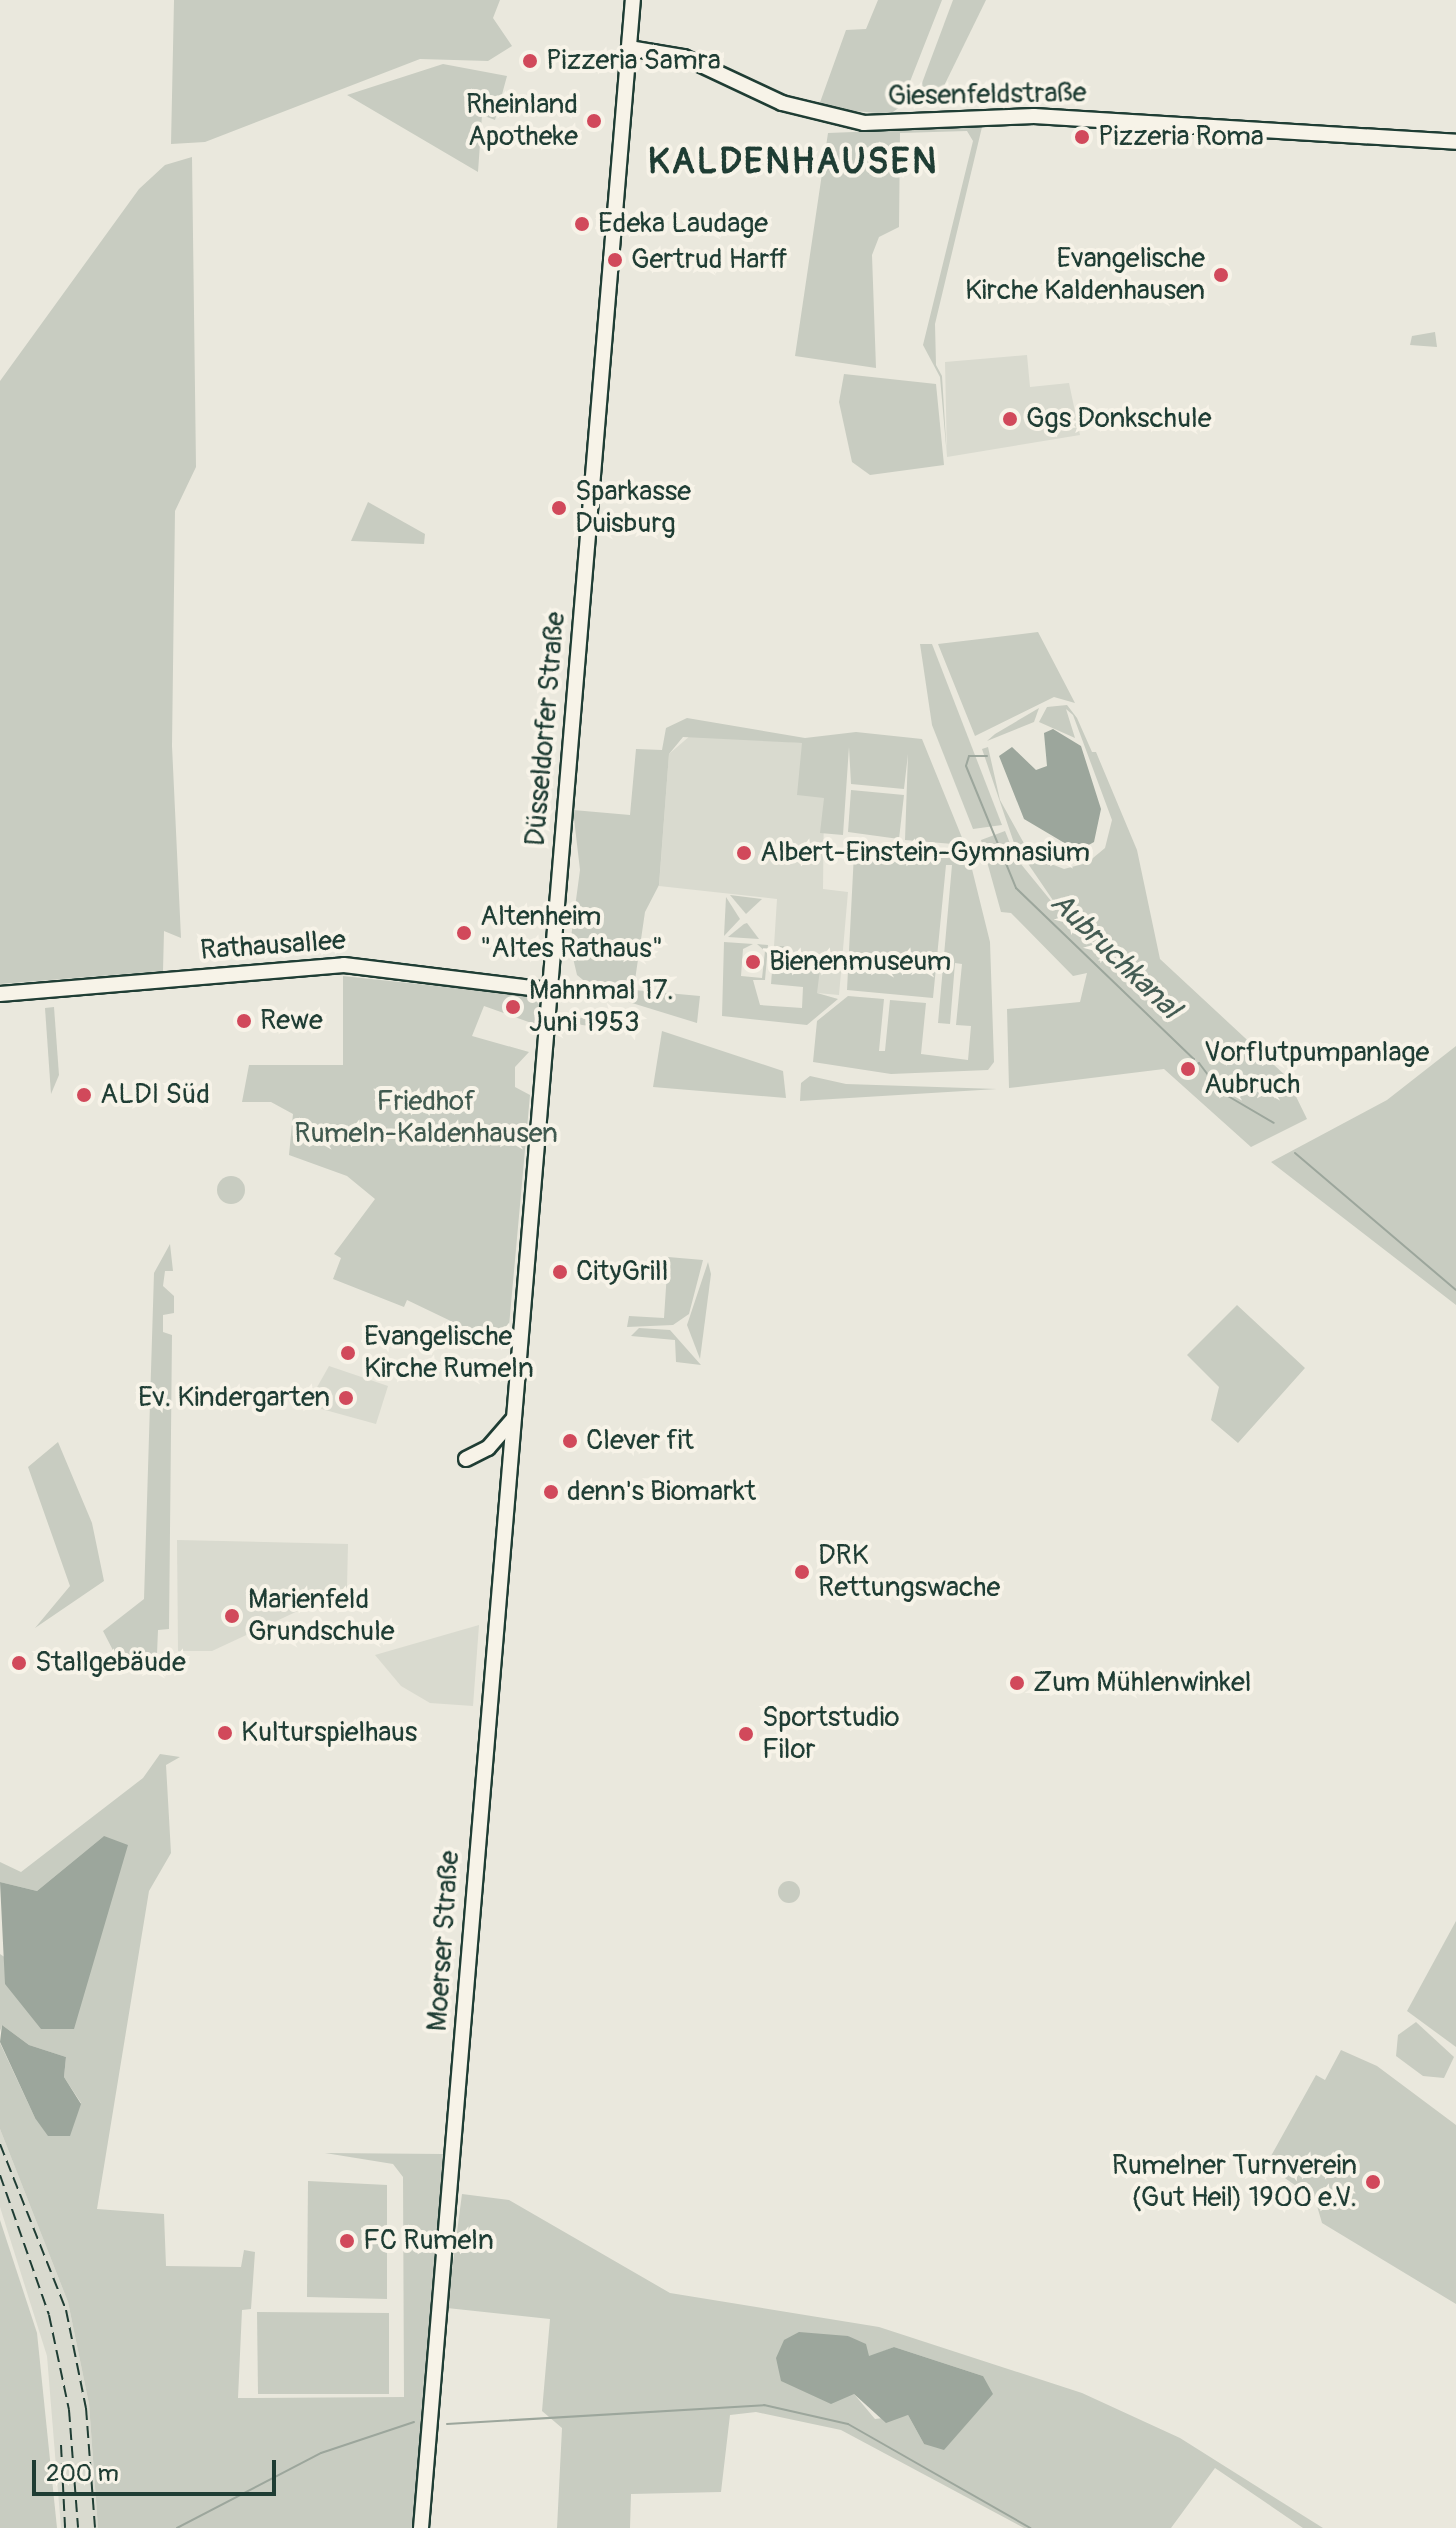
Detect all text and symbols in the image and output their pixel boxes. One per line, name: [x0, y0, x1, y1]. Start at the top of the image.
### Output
place label: Pizzeria Samra: [546, 44, 721, 78]
marker: Pizzeria Samra: [521, 52, 539, 70]
street label: Giesenfeldstraße: [887, 76, 1087, 114]
place label: Rheinland Apotheke: [466, 88, 578, 154]
marker: Rheinland Apotheke: [585, 112, 603, 130]
place label: Pizzeria Roma: [1098, 120, 1264, 154]
marker: Pizzeria Roma: [1073, 128, 1091, 146]
district label: KALDENHAUSEN: [648, 140, 938, 184]
place label: Edeka Laudage: [598, 207, 768, 241]
marker: Edeka Laudage: [573, 215, 591, 233]
place label: Evangelische Kirche Kaldenhausen: [965, 242, 1205, 308]
place label: Gertrud Harff: [631, 243, 788, 277]
marker: Gertrud Harff: [606, 251, 624, 269]
marker: Evangelische Kirche Kaldenhausen: [1212, 266, 1230, 284]
place label: Ggs Donkschule: [1026, 402, 1211, 436]
marker: Ggs Donkschule: [1001, 410, 1019, 428]
place label: Sparkasse Duisburg: [575, 475, 691, 541]
marker: Sparkasse Duisburg: [550, 499, 568, 517]
street label: Düsseldorfer Straße: [519, 610, 573, 848]
place label: Albert-Einstein-Gymnasium: [760, 836, 1090, 870]
marker: Albert-Einstein-Gymnasium: [735, 844, 753, 862]
water label: Aubruchkanal: [1042, 885, 1188, 1027]
place label: Altenheim "Altes Rathaus": [480, 900, 663, 966]
street label: Rathausallee: [199, 924, 347, 968]
marker: Altenheim "Altes Rathaus": [455, 924, 473, 942]
place label: Bienenmuseum: [769, 945, 951, 979]
marker: Bienenmuseum: [744, 953, 762, 971]
place label: Mahnmal 17. Juni 1953: [529, 974, 674, 1040]
marker: Mahnmal 17. Juni 1953: [504, 998, 522, 1016]
place label: Rewe: [260, 1004, 323, 1038]
marker: Rewe: [235, 1012, 253, 1030]
place label: Vorflutpumpanlage Aubruch: [1204, 1036, 1429, 1102]
marker: Vorflutpumpanlage Aubruch: [1179, 1060, 1197, 1078]
place label: ALDI Süd: [100, 1078, 210, 1112]
park label: Friedhof Rumeln-Kaldenhausen: [294, 1085, 558, 1151]
marker: ALDI Süd: [75, 1086, 93, 1104]
place label: CityGrill: [576, 1255, 668, 1289]
marker: CityGrill: [551, 1263, 569, 1281]
place label: Evangelische Kirche Rumeln: [364, 1320, 534, 1386]
marker: Evangelische Kirche Rumeln: [339, 1344, 357, 1362]
place label: Ev. Kindergarten: [138, 1381, 330, 1415]
marker: Ev. Kindergarten: [337, 1389, 355, 1407]
place label: Clever fit: [586, 1424, 694, 1458]
marker: Clever fit: [561, 1432, 579, 1450]
place label: denn's Biomarkt: [567, 1475, 756, 1509]
marker: denn's Biomarkt: [542, 1483, 560, 1501]
place label: DRK Rettungswache: [818, 1539, 1000, 1605]
marker: DRK Rettungswache: [793, 1563, 811, 1581]
place label: Marienfeld Grundschule: [248, 1583, 395, 1649]
marker: Marienfeld Grundschule: [223, 1607, 241, 1625]
place label: Stallgebäude: [35, 1646, 186, 1680]
marker: Stallgebäude: [10, 1654, 28, 1672]
place label: Zum Mühlenwinkel: [1033, 1666, 1251, 1700]
marker: Zum Mühlenwinkel: [1008, 1674, 1026, 1692]
place label: Sportstudio Filor: [762, 1701, 899, 1767]
place label: Kulturspielhaus: [241, 1716, 417, 1750]
marker: Kulturspielhaus: [216, 1724, 234, 1742]
marker: Sportstudio Filor: [737, 1725, 755, 1743]
street label: Moerser Straße: [421, 1850, 467, 2032]
place label: Rumelner Turnverein (Gut Heil) 1900 e.V.: [1112, 2149, 1357, 2215]
marker: Rumelner Turnverein (Gut Heil) 1900 e.V.: [1364, 2173, 1382, 2191]
place label: FC Rumeln: [363, 2224, 494, 2258]
marker: FC Rumeln: [338, 2232, 356, 2250]
scale bar: [36, 2444, 280, 2494]
text: 200 m: [46, 2459, 119, 2488]

